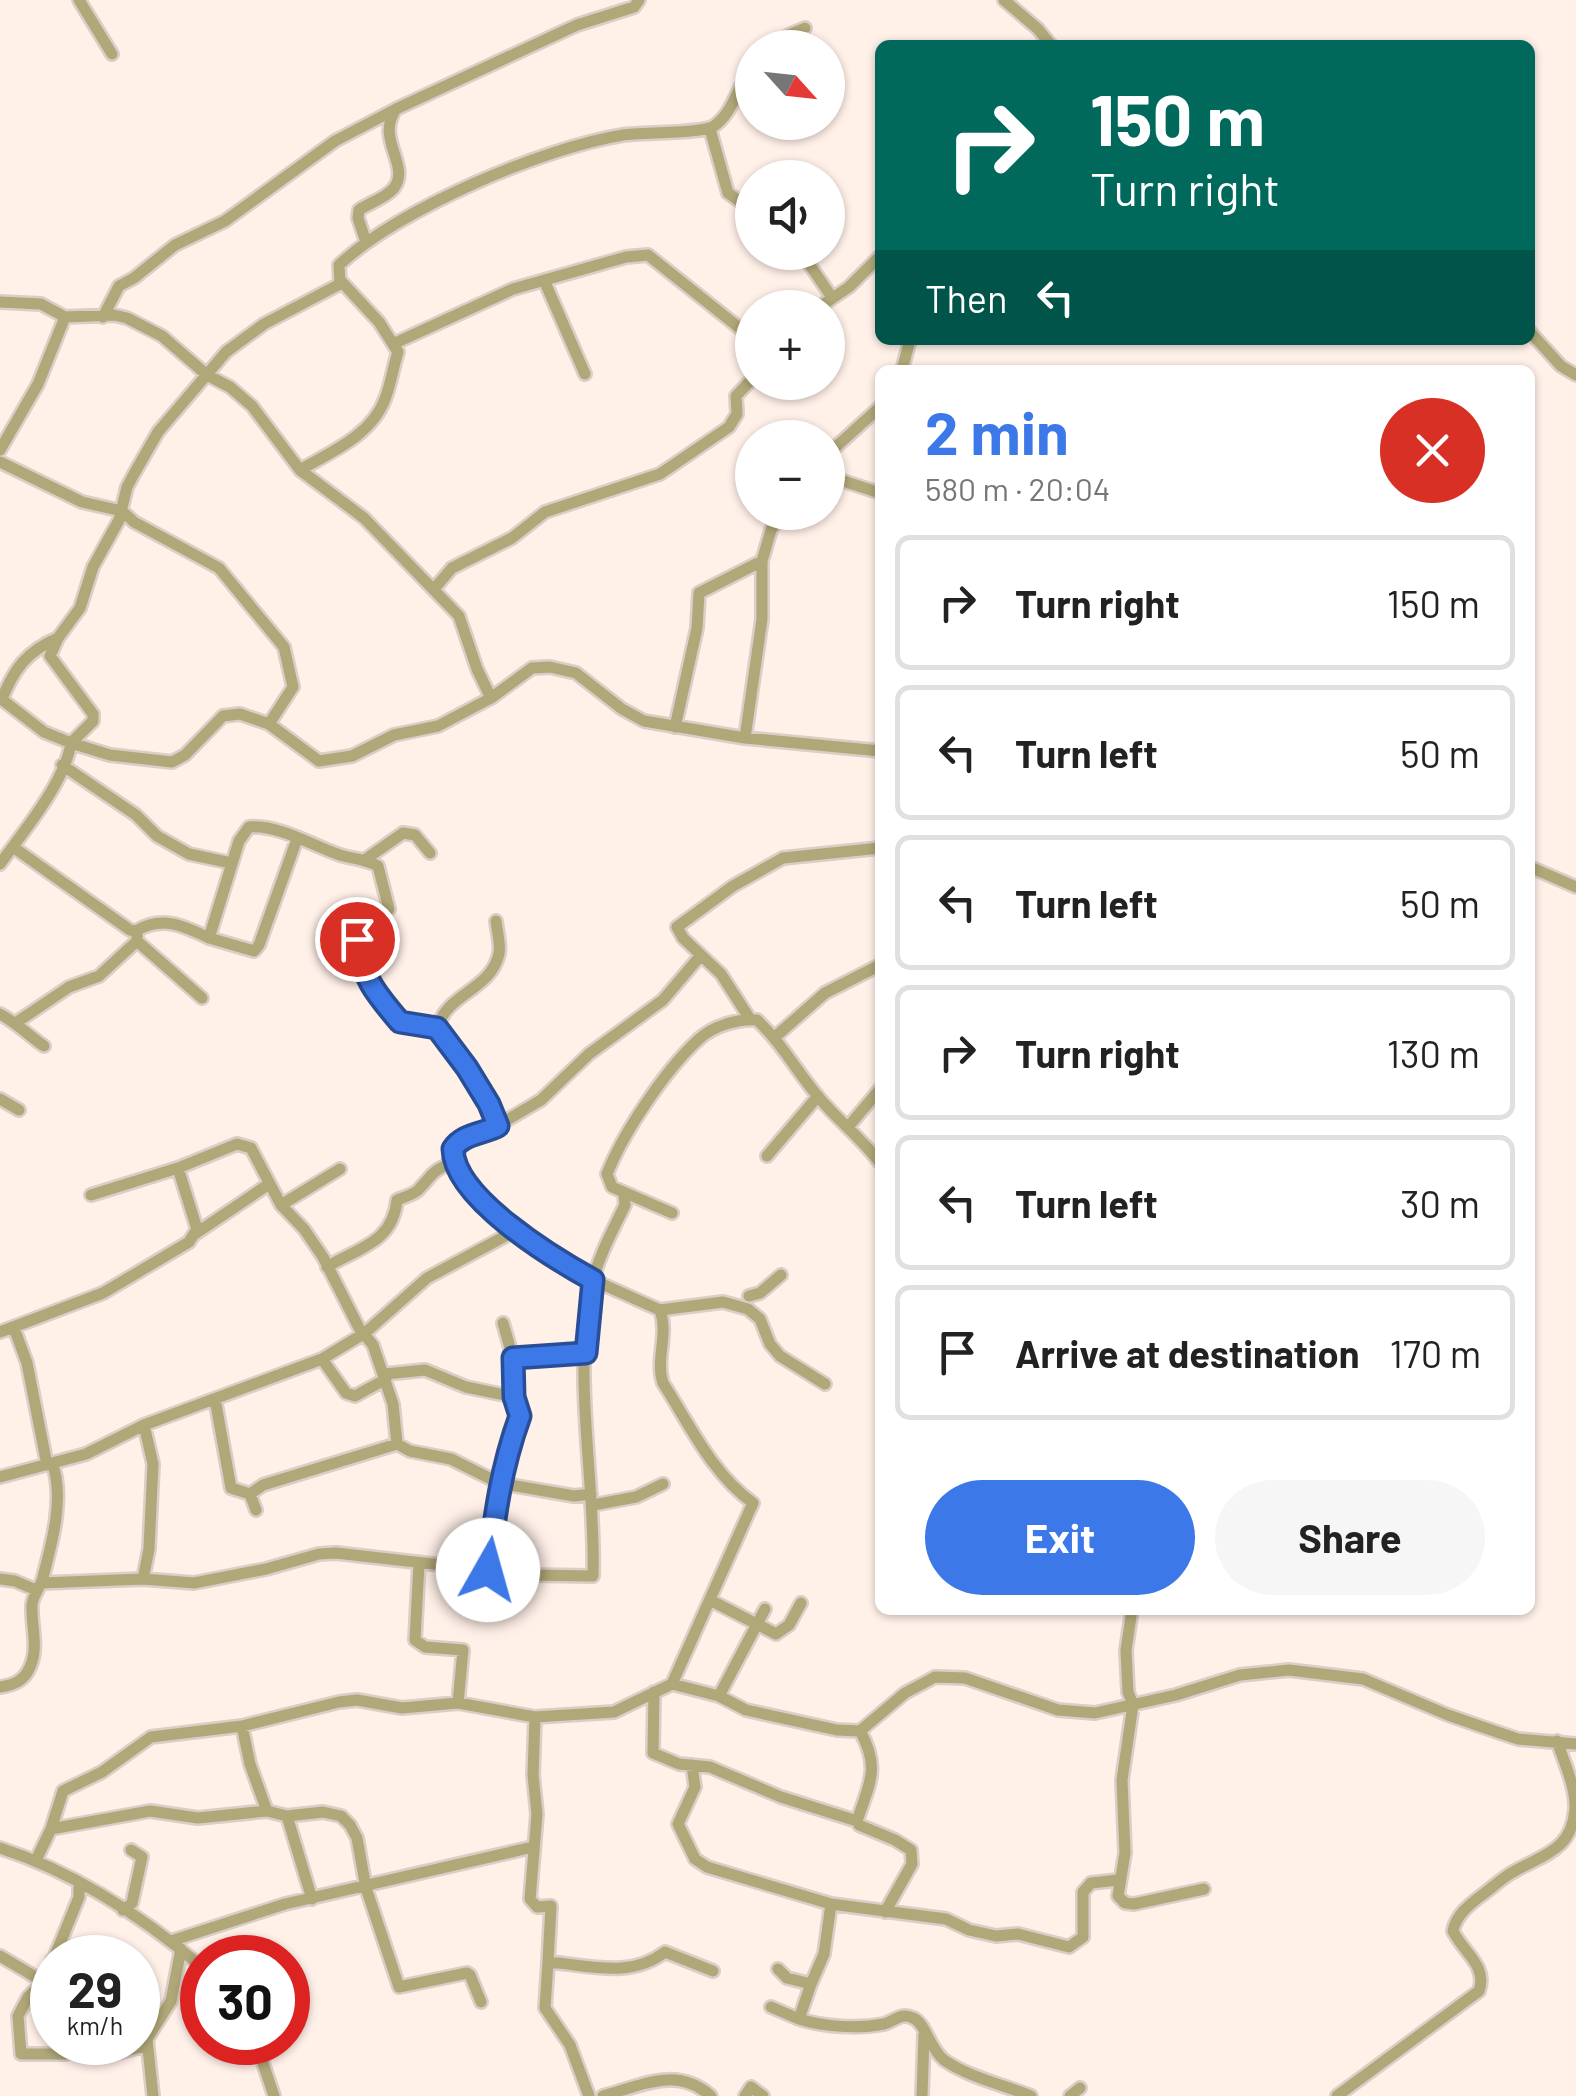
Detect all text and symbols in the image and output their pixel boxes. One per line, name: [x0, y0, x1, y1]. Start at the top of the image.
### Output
north arrow: [735, 30, 845, 140]
map controls: [735, 30, 845, 530]
text: 150 m: [1090, 76, 1265, 160]
icon: right: [925, 80, 1055, 210]
button: sound: [735, 160, 845, 270]
text: Turn right: [1090, 161, 1280, 215]
icon: left: [1028, 270, 1083, 325]
text: Then: [925, 275, 1008, 321]
button: +: [735, 290, 845, 400]
text: 2 min: [925, 395, 1069, 467]
button: close: [1380, 398, 1485, 503]
button: −: [735, 420, 845, 530]
text: 580 m · 20:04: [925, 469, 1110, 507]
icon: right: [930, 575, 985, 630]
text: Turn right: [1015, 580, 1180, 626]
text: 150 m: [1387, 580, 1480, 626]
icon: left: [930, 725, 985, 780]
text: Turn left: [1015, 730, 1158, 776]
text: 50 m: [1400, 730, 1480, 776]
icon: left: [930, 875, 985, 930]
text: Turn left: [1015, 880, 1158, 926]
text: 50 m: [1400, 880, 1480, 926]
pin: [315, 897, 400, 982]
icon: arrive: [330, 912, 385, 967]
icon: right: [930, 1025, 985, 1080]
text: Turn right: [1015, 1030, 1180, 1076]
text: 130 m: [1387, 1030, 1480, 1076]
icon: left: [930, 1175, 985, 1230]
text: Turn left: [1015, 1180, 1158, 1226]
text: 30 m: [1400, 1180, 1480, 1226]
icon: arrive: [930, 1325, 985, 1380]
text: Arrive at destination: [1015, 1330, 1360, 1376]
text: 170 m: [1390, 1330, 1481, 1376]
button: Exit: [925, 1480, 1195, 1595]
button: Share: [1215, 1480, 1485, 1595]
position arrow: [436, 1518, 540, 1622]
speed limit sign: 30: [180, 1935, 310, 2065]
text: 29: [68, 1958, 122, 2018]
text: km/h: [67, 2010, 123, 2040]

